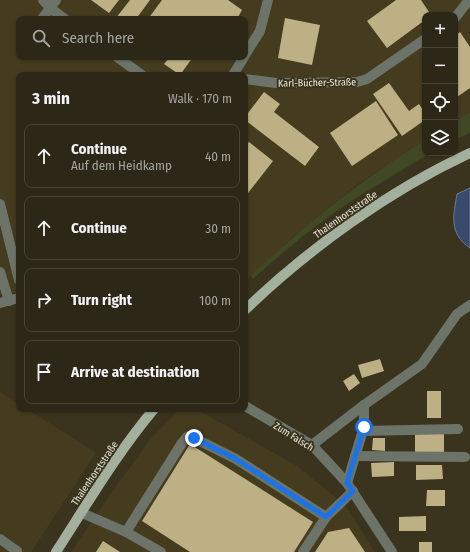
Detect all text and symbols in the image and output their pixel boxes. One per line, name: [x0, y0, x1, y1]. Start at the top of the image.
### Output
map controls: [422, 12, 458, 156]
button: +: [422, 12, 458, 48]
search box: [16, 16, 248, 60]
icon: search: [30, 27, 52, 49]
text: Search here: [62, 29, 134, 47]
button: −: [422, 48, 458, 84]
street label: Karl-Bücher-Straße: [278, 76, 356, 90]
button: locate: [422, 84, 458, 120]
text: 3 min: [32, 88, 70, 109]
text: Walk · 170 m: [168, 91, 232, 106]
button: layers: [422, 120, 458, 156]
text: Continue: [71, 140, 127, 158]
icon: ahead: [33, 145, 55, 167]
text: 40 m: [205, 149, 231, 164]
text: Auf dem Heidkamp: [71, 158, 172, 173]
street label: Thalenhorststraße: [311, 188, 380, 241]
icon: ahead: [33, 217, 55, 239]
text: Continue: [71, 219, 127, 237]
text: 30 m: [205, 221, 231, 236]
icon: right: [33, 289, 55, 311]
text: Turn right: [71, 291, 132, 309]
text: 100 m: [199, 293, 231, 308]
icon: arrive: [33, 361, 55, 383]
text: Arrive at destination: [71, 363, 199, 381]
route start: [355, 418, 373, 436]
street label: Zum Falsch: [271, 420, 316, 454]
route end: [185, 429, 203, 447]
street label: Thalenhorststraße: [69, 439, 121, 508]

